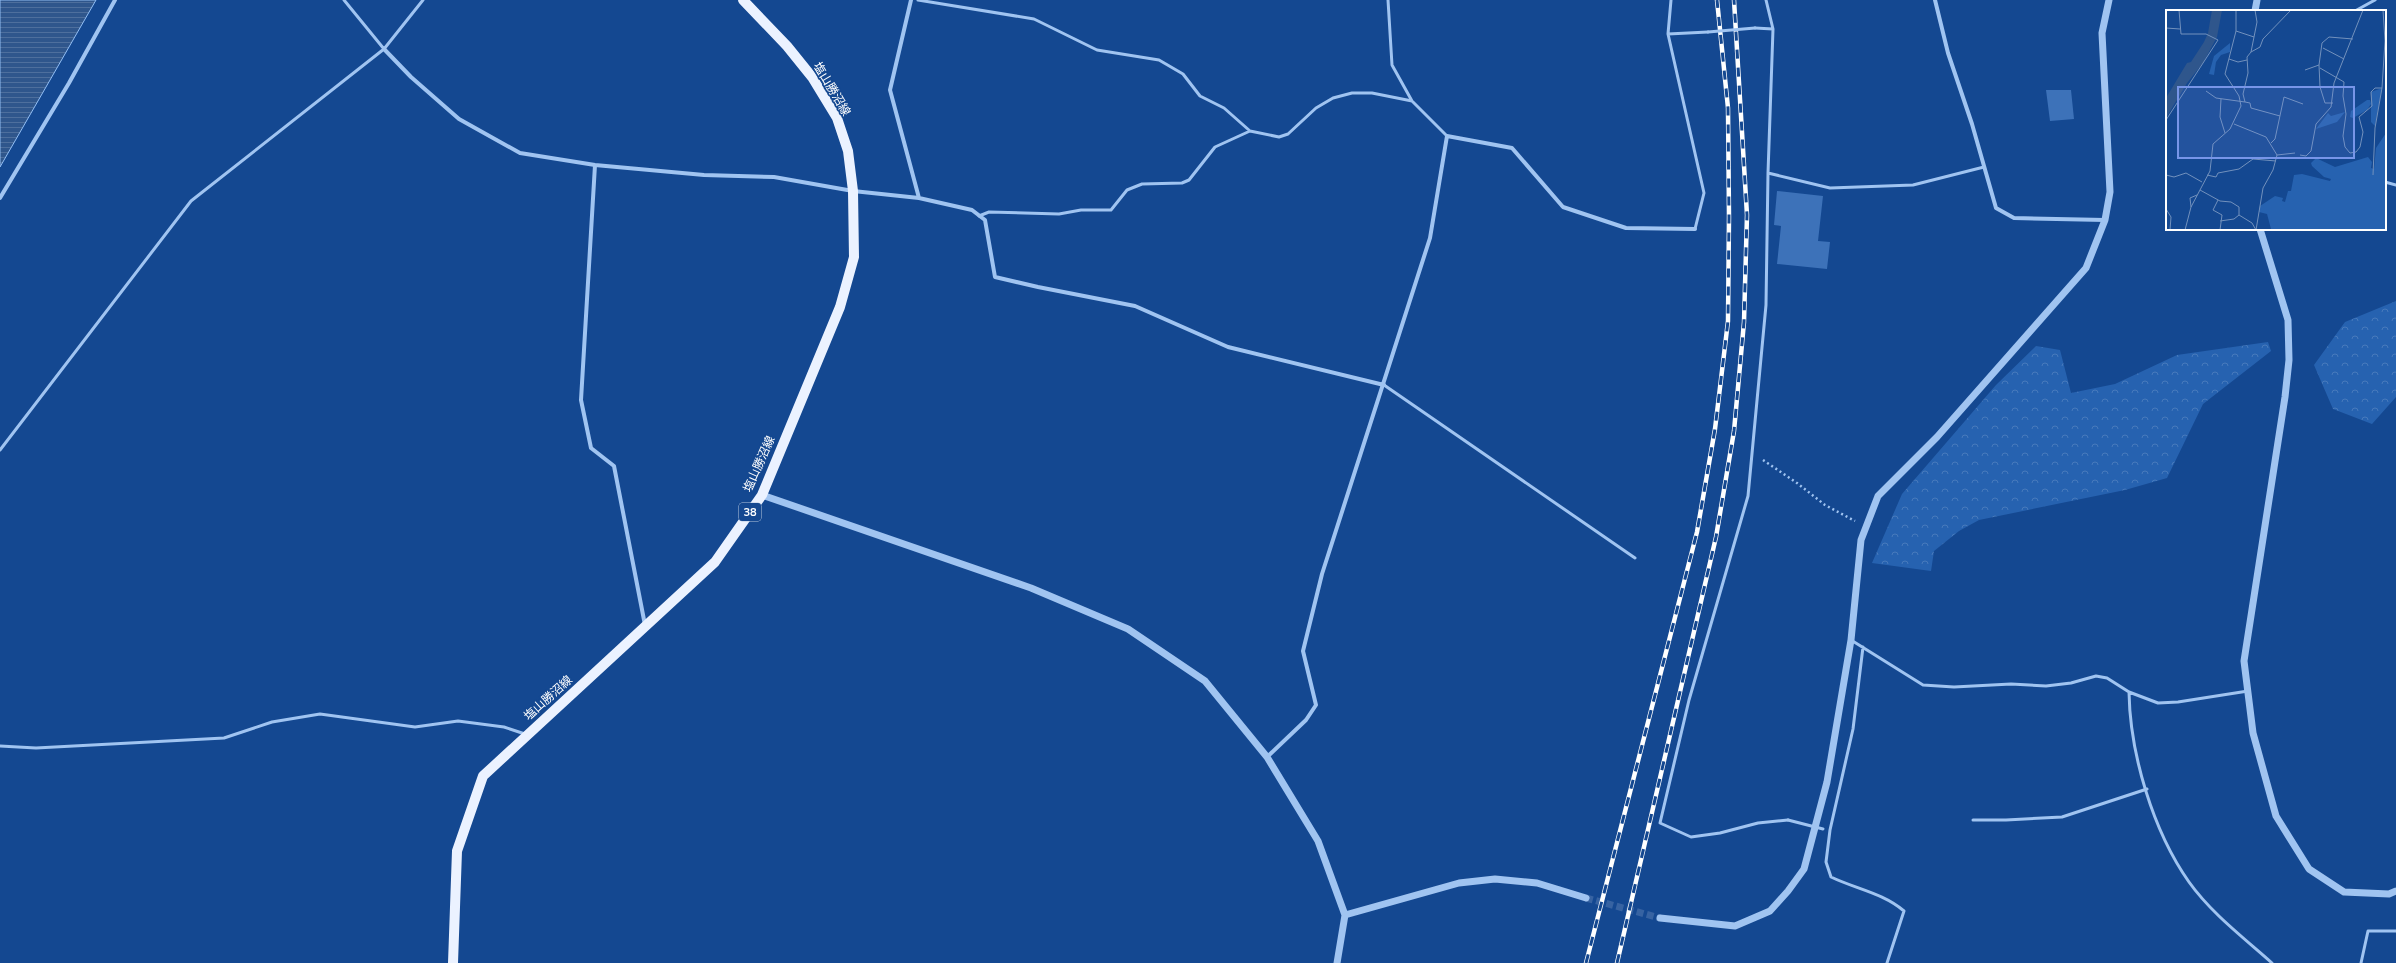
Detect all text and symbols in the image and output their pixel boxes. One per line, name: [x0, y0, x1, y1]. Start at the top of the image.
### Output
inset map: [2166, 10, 2386, 230]
street label: 塩山勝沼線: [811, 59, 854, 118]
street label: 塩山勝沼線: [739, 433, 778, 494]
road number: 38: [739, 503, 761, 521]
street label: 塩山勝沼線: [520, 672, 575, 723]

